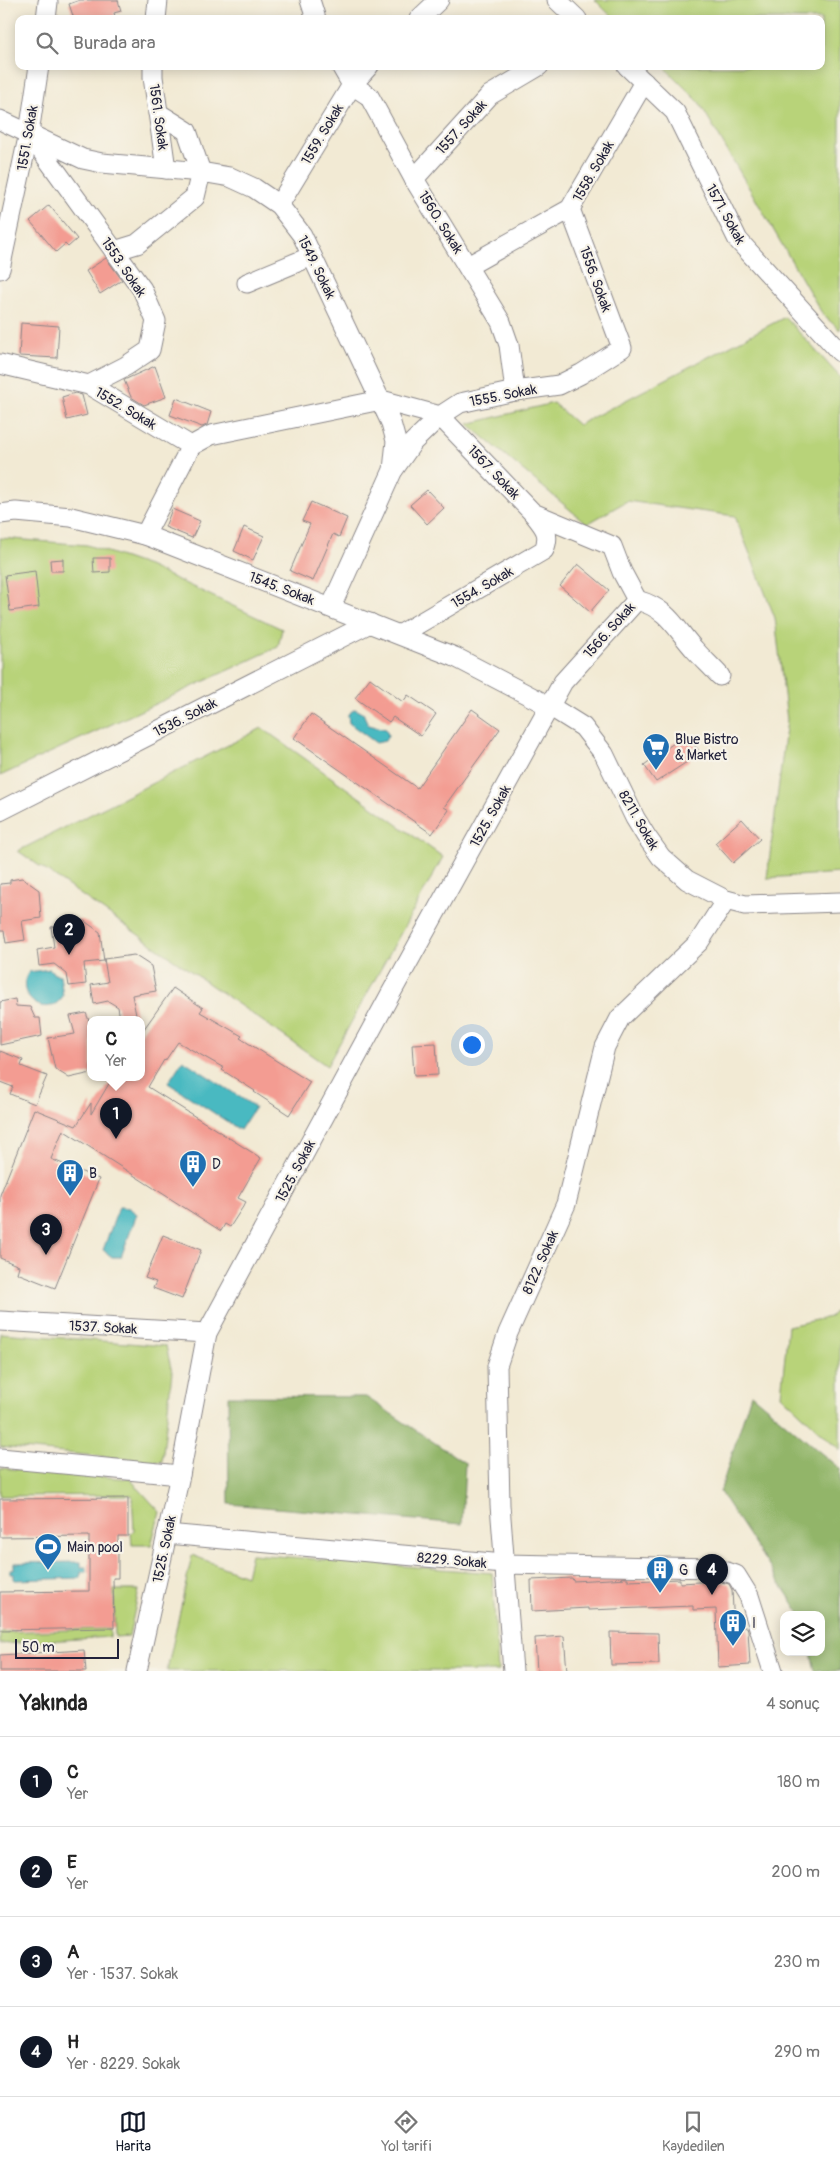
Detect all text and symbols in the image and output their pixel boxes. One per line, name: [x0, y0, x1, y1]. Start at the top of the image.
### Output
search box: [15, 15, 825, 70]
icon: search: [33, 29, 61, 57]
text: Burada ara: [73, 31, 156, 55]
street label: 1561. Sokak: [145, 83, 172, 151]
street label: 1557. Sokak: [432, 96, 491, 158]
street label: 1559. Sokak: [298, 101, 347, 168]
street label: 1551. Sokak: [13, 104, 42, 172]
street label: 1558. Sokak: [569, 138, 618, 205]
street label: 1571. Sokak: [702, 181, 749, 247]
street label: 1560. Sokak: [415, 188, 467, 257]
street label: 1549. Sokak: [294, 233, 339, 302]
street label: 1553. Sokak: [97, 234, 150, 301]
street label: 1556. Sokak: [576, 244, 615, 315]
street label: 1555. Sokak: [468, 381, 538, 410]
street label: 1552. Sokak: [92, 384, 160, 433]
street label: 1567. Sokak: [464, 442, 524, 503]
street label: 1554. Sokak: [448, 563, 516, 612]
street label: 1545. Sokak: [247, 568, 317, 609]
street label: 1566. Sokak: [580, 599, 639, 662]
street label: 1536. Sokak: [151, 694, 220, 741]
place label: Blue Bistro & Market: [675, 731, 739, 764]
supermarket icon: Blue Bistro & Market: [641, 732, 671, 771]
street label: 1525. Sokak: [466, 782, 515, 850]
street label: 8211. Sokak: [615, 788, 662, 853]
pin: 2: [53, 914, 85, 955]
popup: [87, 1016, 145, 1081]
text: C: [105, 1027, 117, 1051]
your location: [459, 1032, 485, 1058]
text: Yer: [105, 1051, 127, 1071]
pin: 1: [100, 1098, 132, 1139]
street label: 1525. Sokak: [272, 1137, 319, 1205]
building icon: D: [178, 1149, 208, 1188]
place label: D: [212, 1156, 221, 1173]
building icon: B: [55, 1158, 85, 1197]
place label: B: [89, 1165, 97, 1182]
pin: 3: [30, 1214, 62, 1255]
street label: 8122. Sokak: [519, 1227, 562, 1297]
street label: 1537. Sokak: [68, 1317, 138, 1338]
street label: 1525. Sokak: [149, 1514, 180, 1584]
sports icon: Main pool: [33, 1532, 63, 1571]
place label: Main pool: [67, 1539, 123, 1556]
street label: 8229. Sokak: [416, 1549, 488, 1572]
pin: 4: [696, 1554, 728, 1595]
building icon: G: [645, 1555, 675, 1594]
place label: G: [679, 1562, 688, 1579]
building icon: I: [718, 1608, 748, 1647]
map controls: [780, 1611, 825, 1656]
button: layers: [780, 1611, 825, 1656]
place label: I: [752, 1615, 756, 1632]
scale bar: [15, 1636, 119, 1659]
text: 50 m: [22, 1639, 55, 1656]
text: Yakında: [20, 1690, 87, 1717]
text: 4 sonuç: [766, 1694, 820, 1714]
text: C: [67, 1760, 79, 1784]
text: 1: [33, 1772, 39, 1792]
text: 180 m: [777, 1772, 820, 1792]
text: Yer: [67, 1784, 88, 1804]
text: E: [67, 1850, 77, 1874]
text: 2: [32, 1862, 40, 1882]
text: 200 m: [772, 1862, 820, 1882]
text: Yer: [67, 1874, 88, 1894]
text: A: [67, 1940, 79, 1964]
text: 3: [32, 1952, 40, 1972]
text: 230 m: [774, 1952, 820, 1972]
text: Yer · 1537. Sokak: [67, 1964, 178, 1984]
text: H: [67, 2030, 79, 2054]
text: 4: [31, 2042, 41, 2062]
text: 290 m: [774, 2042, 820, 2062]
text: Yer · 8229. Sokak: [67, 2054, 180, 2074]
tab: Harita: [115, 2108, 151, 2155]
tab: Yol tarifi: [381, 2108, 431, 2155]
tab: Kaydedilen: [662, 2108, 725, 2155]

